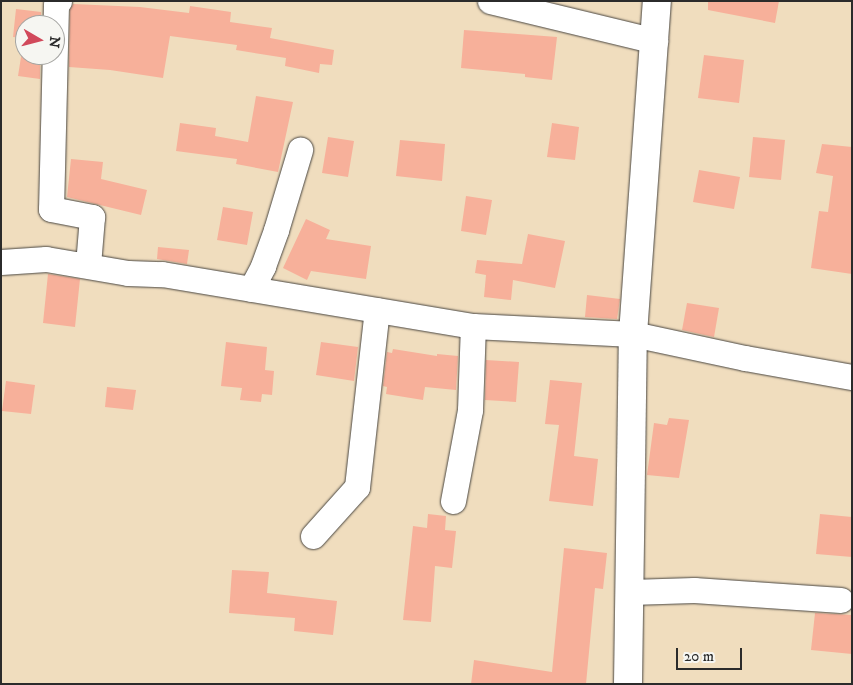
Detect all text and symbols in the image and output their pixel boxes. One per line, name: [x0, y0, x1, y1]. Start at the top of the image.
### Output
north arrow: [15, 15, 65, 65]
text: N: [44, 35, 64, 49]
scale bar: [678, 638, 744, 670]
text: 20 m: [684, 647, 714, 666]

